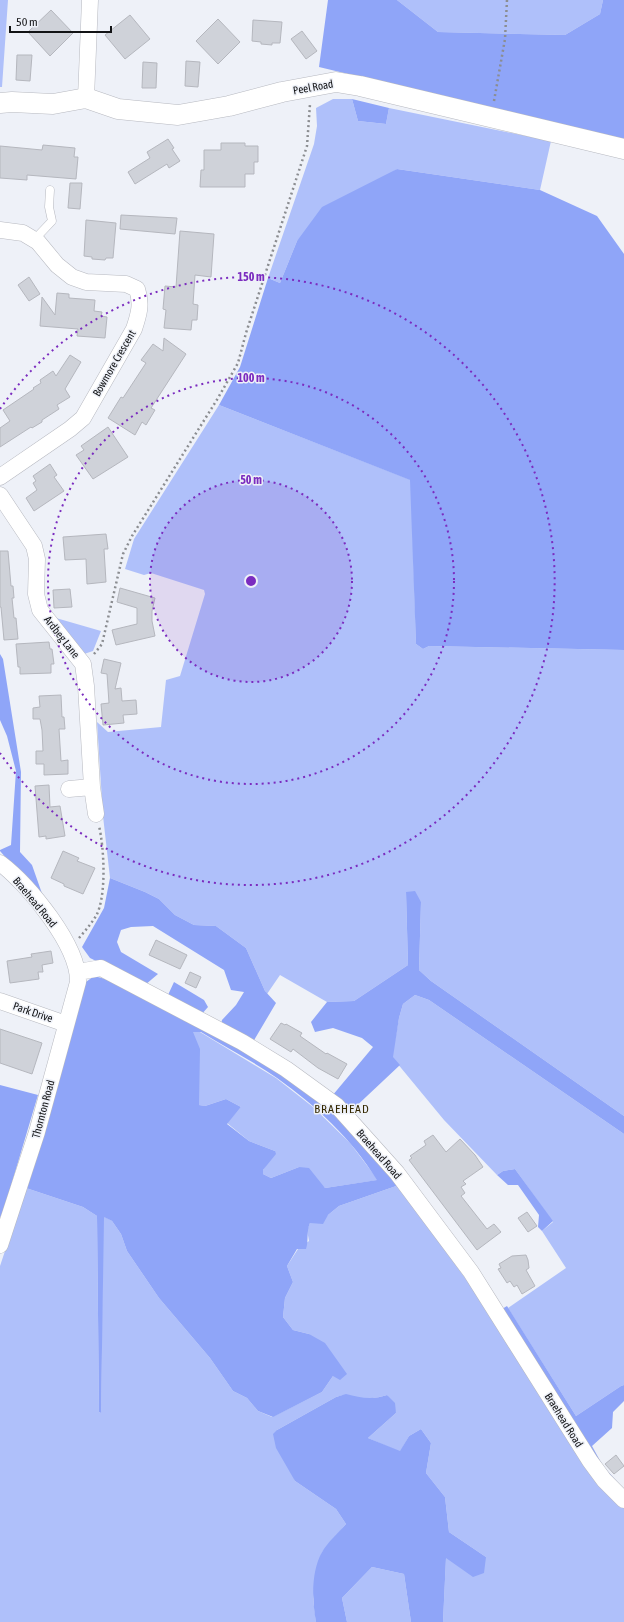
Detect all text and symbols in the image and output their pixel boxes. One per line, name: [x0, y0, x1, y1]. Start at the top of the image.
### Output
scale bar: [10, 8, 111, 34]
text: 50 m: [16, 15, 38, 29]
street label: Peel Road: [292, 78, 334, 96]
text: 150 m: [237, 270, 265, 284]
street label: Bowmore Crescent: [90, 328, 138, 398]
text: 100 m: [237, 371, 265, 385]
text: 50 m: [240, 473, 262, 487]
centre of rings: [244, 574, 258, 588]
street label: Ardbeg Lane: [42, 614, 82, 660]
street label: Braehead Road: [11, 875, 59, 929]
street label: Park Drive: [12, 1000, 54, 1024]
street label: Thornton Road: [29, 1079, 57, 1139]
district label: BRAEHEAD: [314, 1102, 370, 1116]
street label: Braehead Road: [354, 1127, 404, 1181]
street label: Braehead Road: [543, 1391, 585, 1449]

